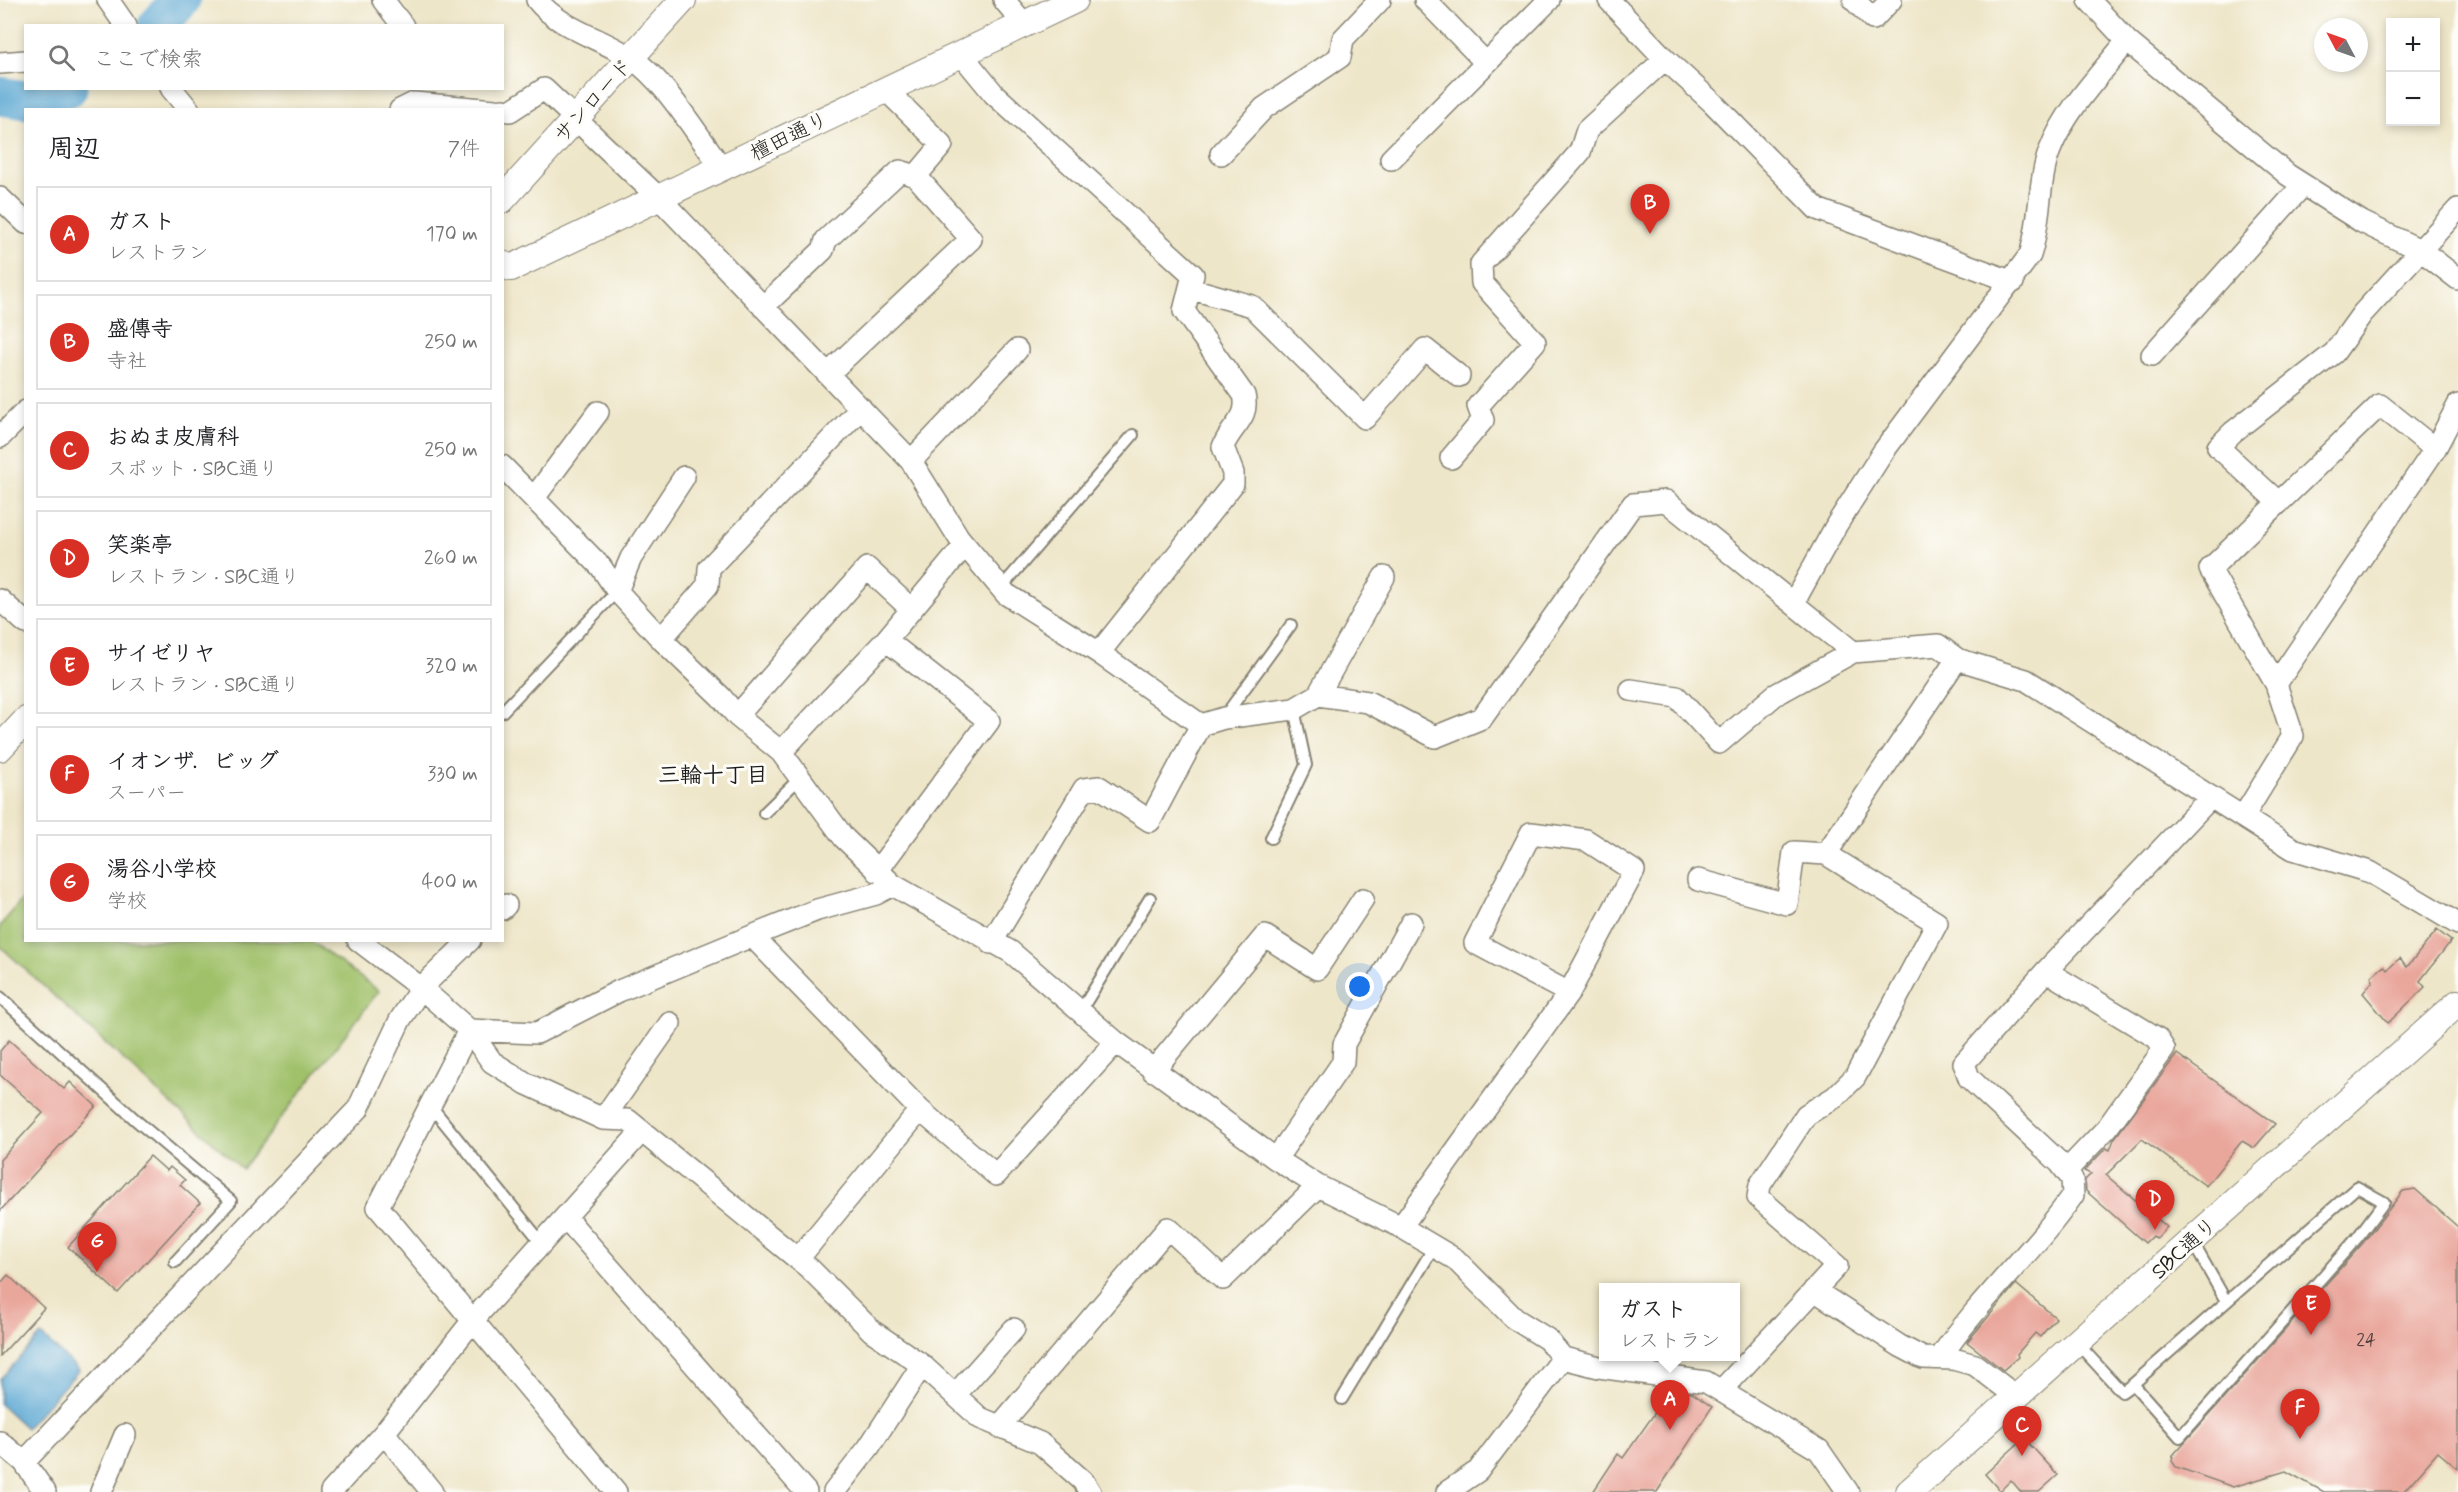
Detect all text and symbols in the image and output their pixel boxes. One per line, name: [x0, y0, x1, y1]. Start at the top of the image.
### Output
north arrow: [2314, 18, 2368, 72]
map controls: [2386, 18, 2440, 126]
button: +: [2386, 18, 2440, 72]
search box: [24, 24, 504, 90]
icon: search: [45, 41, 78, 74]
text: ここで検索: [93, 46, 203, 74]
street label: サンロード: [548, 52, 639, 149]
button: −: [2386, 72, 2440, 126]
street label: 檀田通り: [746, 106, 833, 168]
text: 周辺: [48, 133, 100, 167]
text: 7件: [448, 136, 480, 163]
pin: B: [1630, 184, 1670, 234]
text: ガスト: [107, 208, 175, 236]
text: A: [63, 221, 76, 248]
text: 170 m: [426, 221, 478, 248]
text: レストラン: [107, 240, 209, 267]
text: 盛傳寺: [107, 316, 173, 344]
text: B: [63, 329, 76, 356]
text: 250 m: [424, 329, 478, 356]
text: 寺社: [107, 348, 147, 375]
text: おぬま皮膚科: [107, 424, 239, 452]
text: C: [62, 437, 77, 464]
text: 250 m: [424, 437, 478, 464]
text: スポット · SBC通り: [107, 456, 279, 483]
text: 笑楽亭: [107, 532, 173, 560]
text: D: [63, 545, 76, 572]
text: 260 m: [424, 545, 478, 572]
text: レストラン · SBC通り: [107, 564, 300, 591]
text: サイゼリヤ: [107, 640, 216, 668]
text: E: [64, 653, 75, 680]
text: 320 m: [425, 653, 478, 680]
text: レストラン · SBC通り: [107, 672, 300, 699]
text: イオンザ．ビッグ: [107, 748, 279, 776]
text: F: [64, 761, 75, 788]
text: 330 m: [427, 761, 478, 788]
district label: 三輪十丁目: [658, 762, 768, 790]
text: スーパー: [107, 780, 186, 807]
text: 湯谷小学校: [107, 856, 217, 884]
text: G: [63, 869, 76, 896]
text: 400 m: [422, 869, 478, 896]
text: 学校: [107, 888, 147, 915]
your location: [1345, 972, 1374, 1001]
pin: D: [2136, 1180, 2174, 1230]
street label: SBC通り: [2146, 1212, 2224, 1286]
pin: G: [78, 1222, 116, 1272]
popup: [1599, 1283, 1740, 1361]
pin: E: [2292, 1286, 2330, 1335]
text: ガスト: [1619, 1296, 1687, 1324]
text: レストラン: [1619, 1328, 1720, 1355]
house number: 24: [2356, 1328, 2376, 1352]
pin: A: [1650, 1380, 1690, 1430]
pin: F: [2280, 1390, 2320, 1439]
pin: C: [2002, 1406, 2042, 1456]

